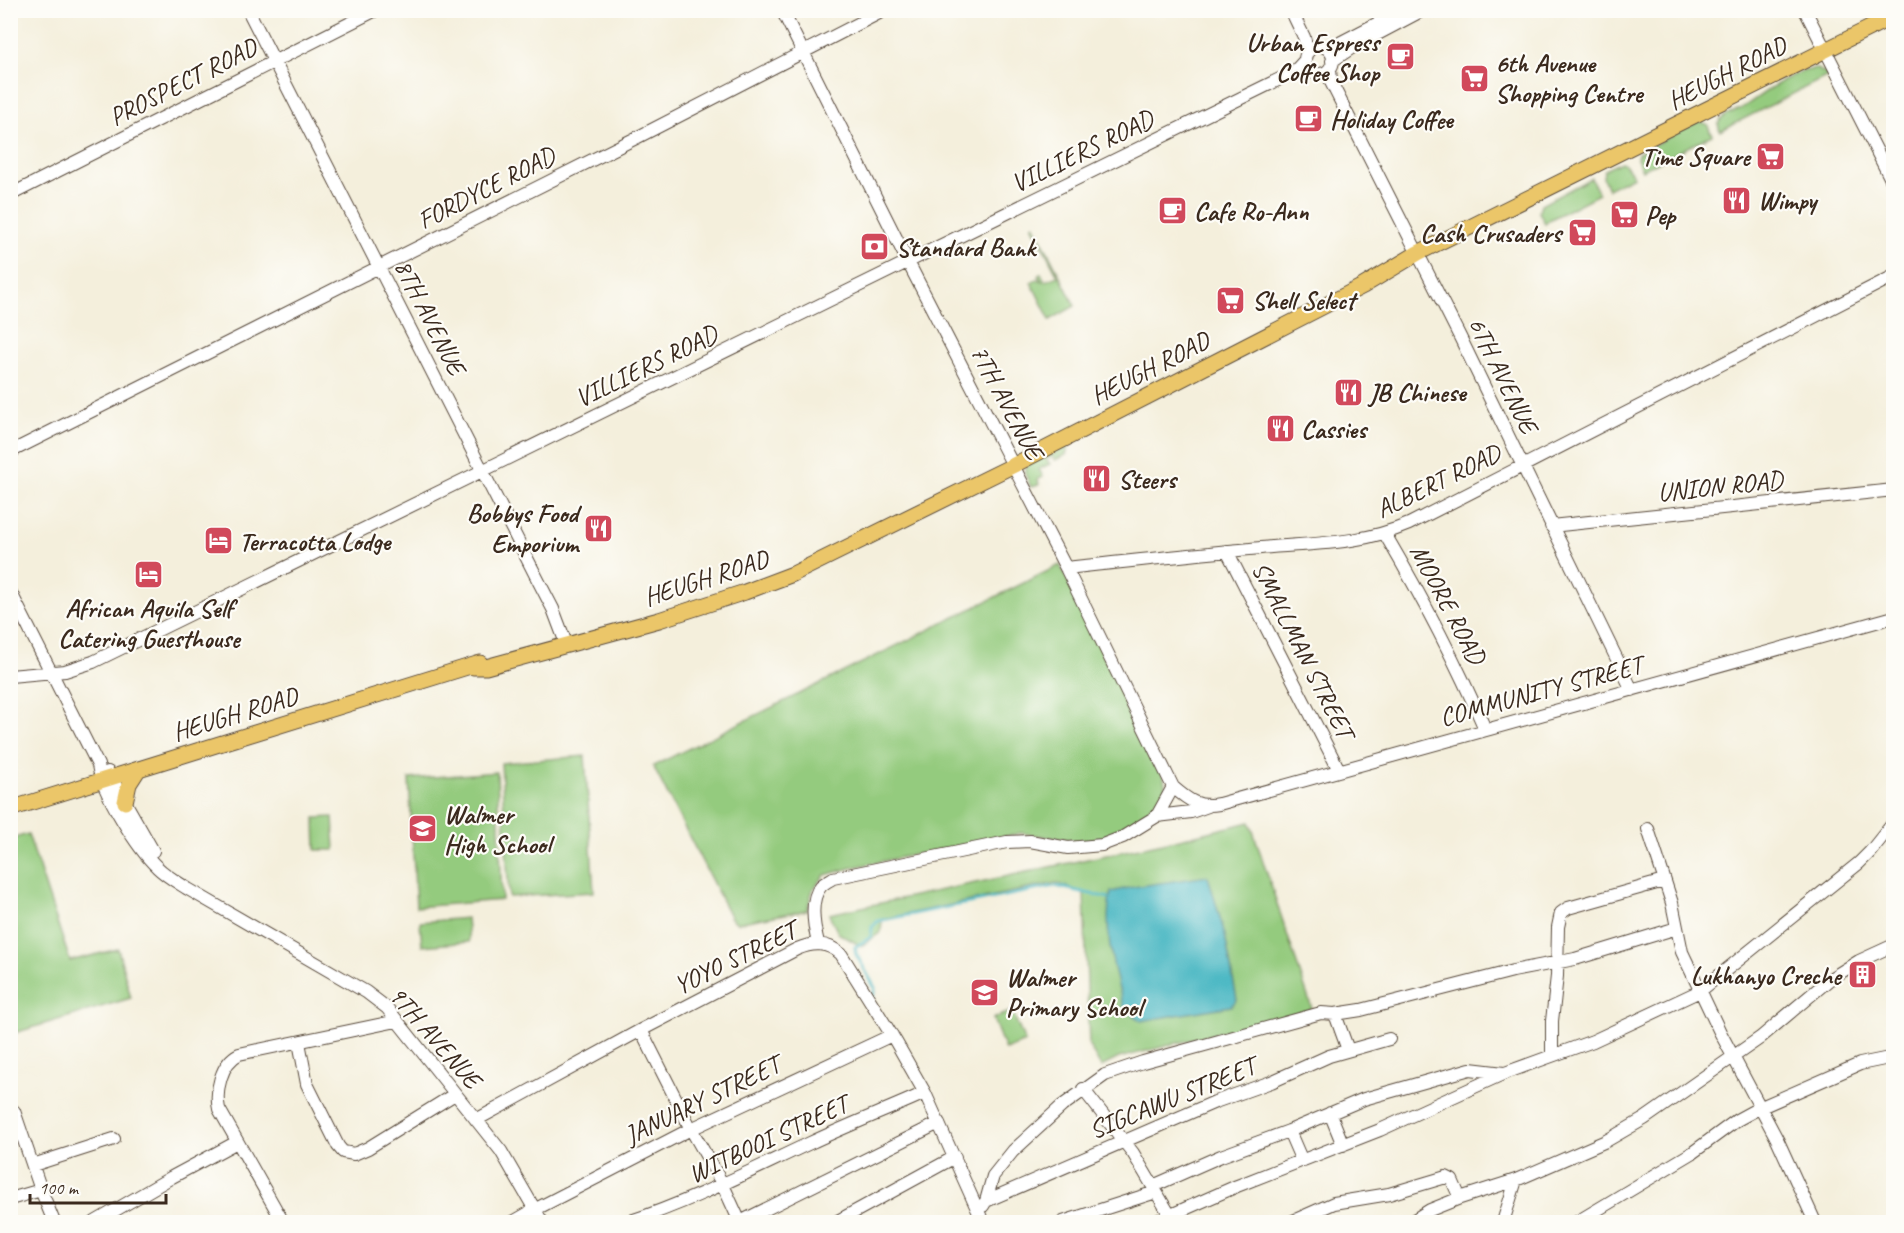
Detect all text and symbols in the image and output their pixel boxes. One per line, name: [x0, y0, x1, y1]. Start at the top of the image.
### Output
place label: Urban Espress Coffee Shop: [1246, 26, 1382, 89]
street label: HEUGH ROAD: [1662, 28, 1794, 117]
street label: PROSPECT ROAD: [103, 30, 264, 133]
cafe icon: Urban Espress Coffee Shop: [1384, 41, 1416, 73]
place label: 6th Avenue Shopping Centre: [1495, 47, 1645, 110]
supermarket icon: 6th Avenue Shopping Centre: [1458, 62, 1490, 94]
street label: VILLIERS ROAD: [1005, 102, 1160, 200]
cafe icon: Holiday Coffee: [1293, 103, 1325, 135]
place label: Holiday Coffee: [1330, 103, 1455, 136]
street label: FORDYCE ROAD: [412, 138, 562, 237]
place label: Time Square: [1641, 140, 1752, 173]
supermarket icon: Time Square: [1755, 140, 1787, 172]
restaurant icon: Wimpy: [1721, 184, 1753, 216]
place label: Wimpy: [1758, 184, 1819, 217]
cafe icon: Cafe Ro-Ann: [1157, 195, 1189, 227]
place label: Cafe Ro-Ann: [1194, 195, 1310, 228]
supermarket icon: Pep: [1608, 199, 1640, 231]
place label: Pep: [1645, 199, 1677, 232]
place label: Cash Crusaders: [1420, 217, 1564, 250]
supermarket icon: Cash Crusaders: [1566, 217, 1598, 249]
bank icon: Standard Bank: [859, 231, 891, 263]
place label: Standard Bank: [896, 231, 1037, 264]
street label: 8TH AVENUE: [387, 254, 475, 383]
supermarket icon: Shell Select: [1215, 284, 1247, 316]
place label: Shell Select: [1252, 284, 1359, 317]
street label: 6TH AVENUE: [1461, 312, 1547, 441]
street label: VILLIERS ROAD: [569, 317, 724, 415]
street label: HEUGH ROAD: [1085, 323, 1217, 412]
street label: 7TH AVENUE: [963, 339, 1052, 468]
restaurant icon: JB Chinese: [1332, 376, 1364, 408]
place label: JB Chinese: [1367, 376, 1468, 409]
restaurant icon: Cassies: [1264, 413, 1296, 445]
place label: Cassies: [1301, 413, 1369, 446]
street label: ALBERT ROAD: [1370, 435, 1508, 525]
restaurant icon: Steers: [1081, 463, 1113, 495]
place label: Steers: [1118, 463, 1179, 496]
street label: UNION ROAD: [1656, 463, 1786, 509]
place label: Bobbys Food Emporium: [467, 497, 583, 560]
restaurant icon: Bobbys Food Emporium: [583, 512, 615, 544]
hotel icon: Terracotta Lodge: [202, 525, 234, 557]
place label: Terracotta Lodge: [239, 525, 392, 558]
street label: MOORE ROAD: [1403, 538, 1494, 671]
street label: HEUGH ROAD: [639, 542, 774, 614]
street label: SMALLMAN STREET: [1244, 556, 1364, 748]
hotel icon: African Aquila Self Catering Guesthouse: [133, 558, 165, 590]
place label: African Aquila Self Catering Guesthouse: [58, 592, 242, 655]
street label: COMMUNITY STREET: [1436, 647, 1651, 734]
street label: HEUGH ROAD: [168, 679, 304, 749]
place label: Walmer High School: [444, 798, 555, 861]
school or university icon: Walmer High School: [407, 813, 439, 845]
street label: YOYO STREET: [668, 911, 808, 1002]
place label: Lukhanyo Creche: [1691, 959, 1843, 992]
building icon: Lukhanyo Creche: [1846, 959, 1878, 991]
place label: Walmer Primary School: [1006, 961, 1147, 1024]
school or university icon: Walmer Primary School: [969, 976, 1001, 1008]
street label: 9TH AVENUE: [381, 979, 491, 1098]
street label: JANUARY STREET: [617, 1046, 790, 1153]
street label: SIGCAWU STREET: [1084, 1047, 1266, 1146]
street label: WITBOOI STREET: [683, 1085, 858, 1190]
scale bar: [30, 1167, 166, 1205]
text: 100 m: [39, 1177, 80, 1199]

